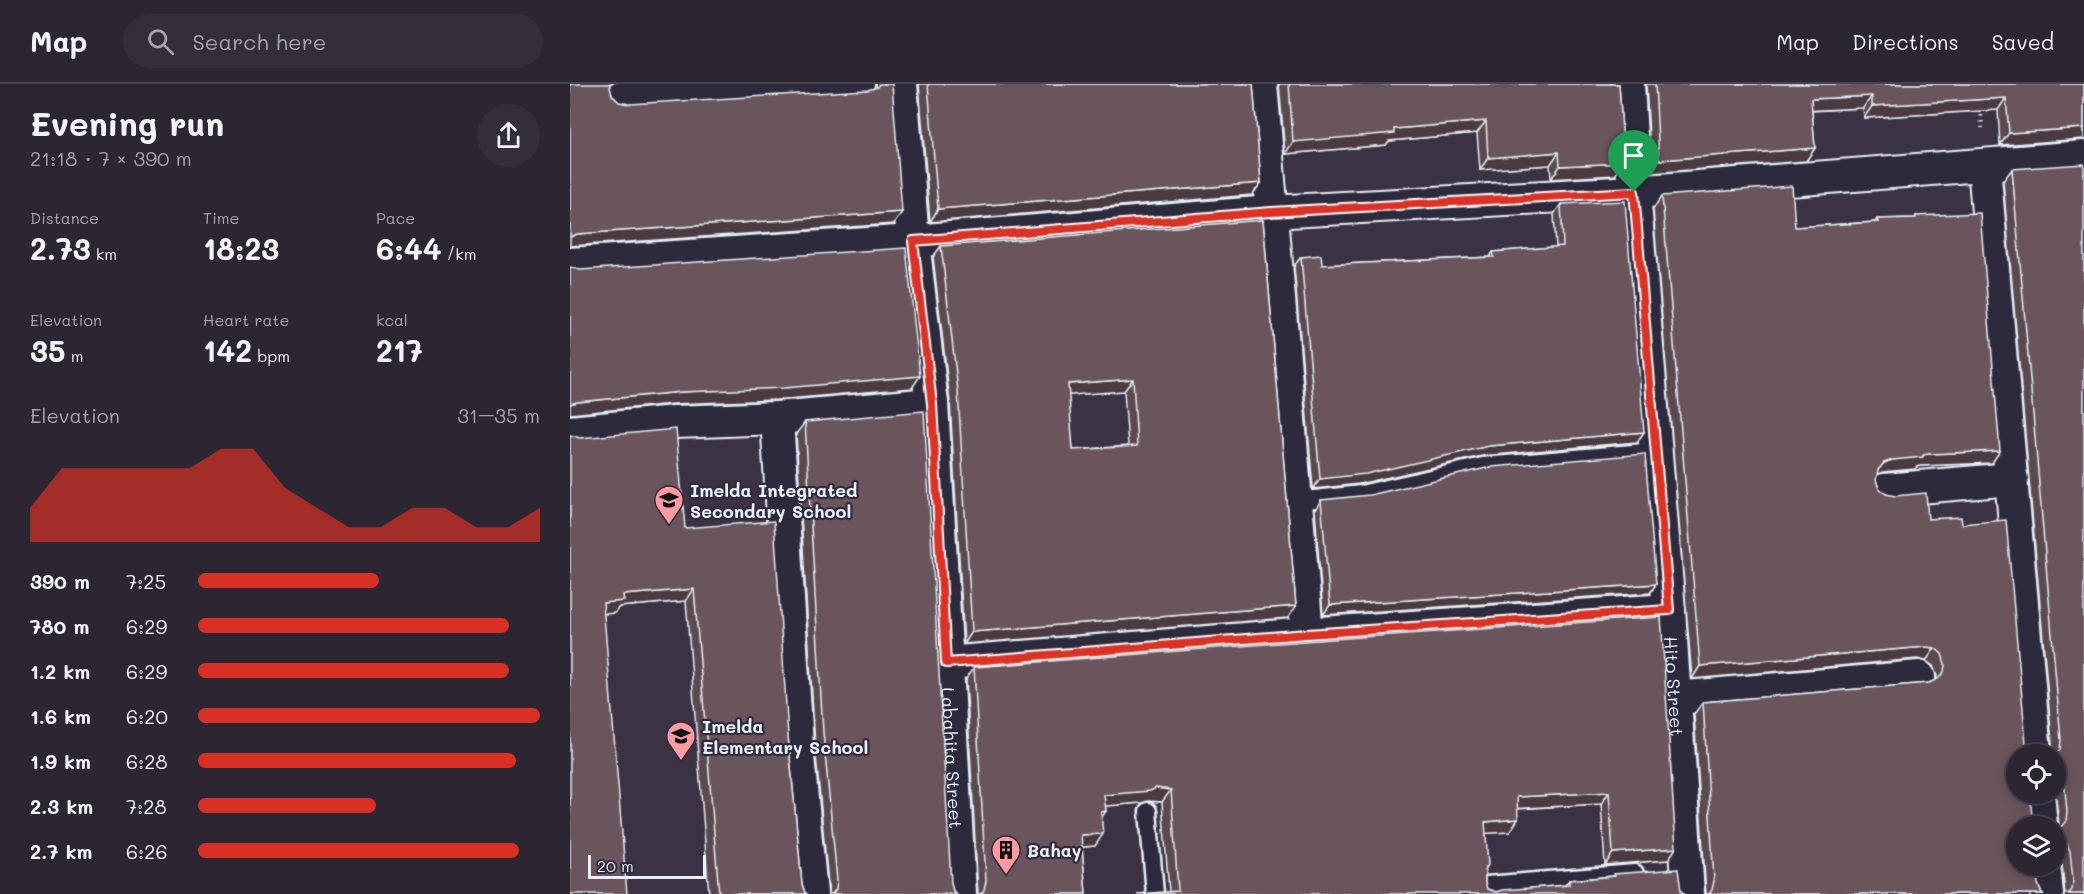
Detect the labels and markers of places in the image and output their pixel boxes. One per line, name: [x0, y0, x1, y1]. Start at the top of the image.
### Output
pin: [1608, 130, 1659, 192]
place label: Imelda Integrated Secondary School: [690, 478, 858, 523]
school or university icon: Imelda Integrated Secondary School: [653, 484, 685, 526]
place label: Imelda Elementary School: [702, 714, 868, 759]
school or university icon: Imelda Elementary School: [665, 720, 697, 762]
building icon: Bahay: [990, 834, 1022, 876]
place label: Bahay: [1027, 838, 1082, 862]

